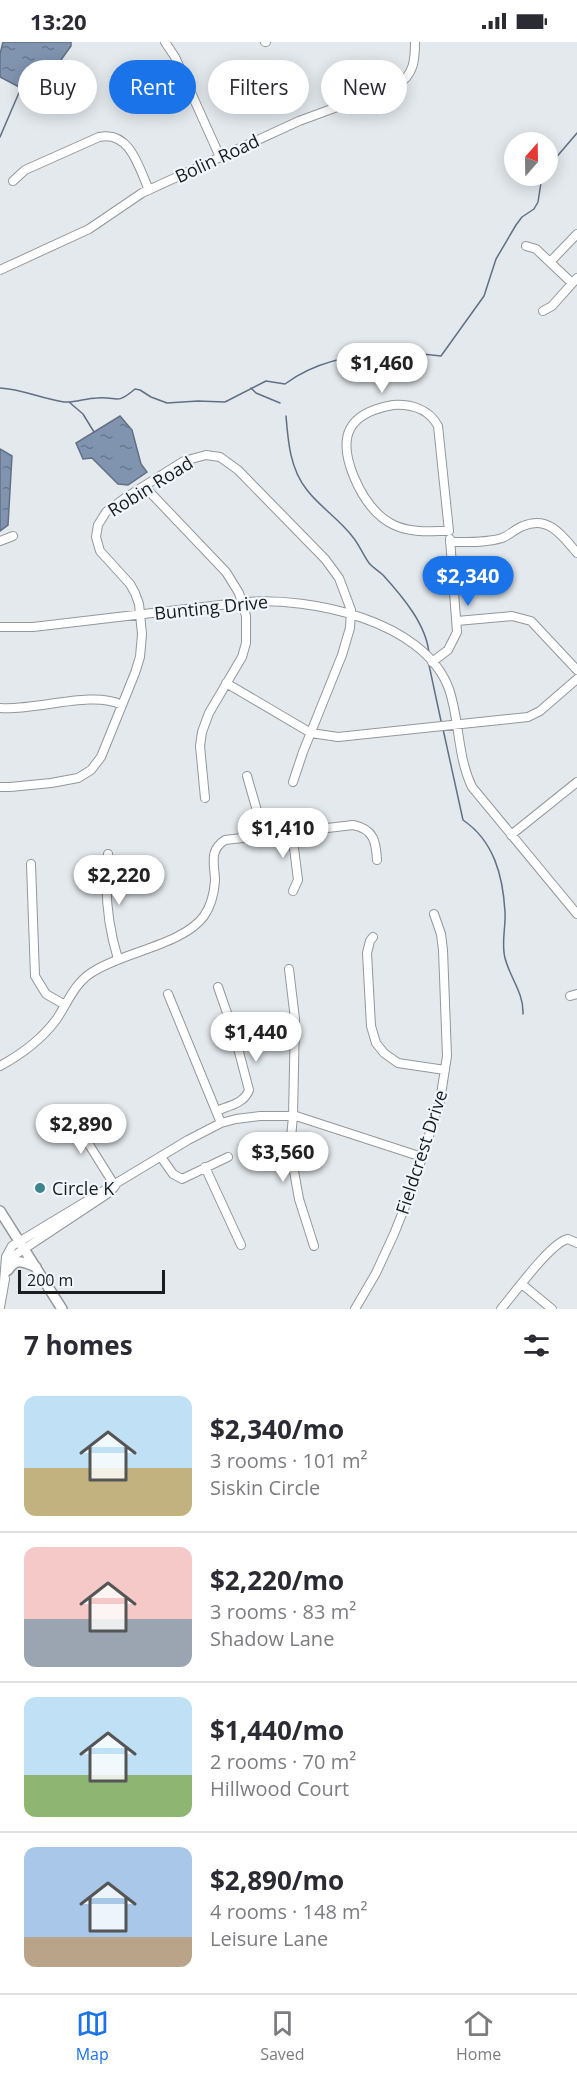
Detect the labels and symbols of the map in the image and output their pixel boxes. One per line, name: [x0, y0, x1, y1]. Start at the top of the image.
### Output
street label: Bolin Road: [171, 128, 263, 188]
north arrow: [504, 132, 558, 186]
pin: $1,460: [333, 343, 431, 394]
street label: Robin Road: [103, 450, 197, 522]
pin: $2,340: [419, 556, 517, 607]
street label: Bunting Drive: [153, 589, 269, 625]
pin: $1,410: [234, 808, 332, 859]
pin: $2,220: [70, 855, 168, 906]
pin: $1,440: [207, 1012, 305, 1063]
street label: Fieldcrest Drive: [390, 1087, 452, 1217]
pin: $2,890: [32, 1104, 130, 1155]
pin: $3,560: [234, 1132, 332, 1183]
place label: Circle K: [52, 1176, 115, 1200]
marker: Circle K: [33, 1181, 47, 1195]
scale bar: [18, 1267, 165, 1294]

